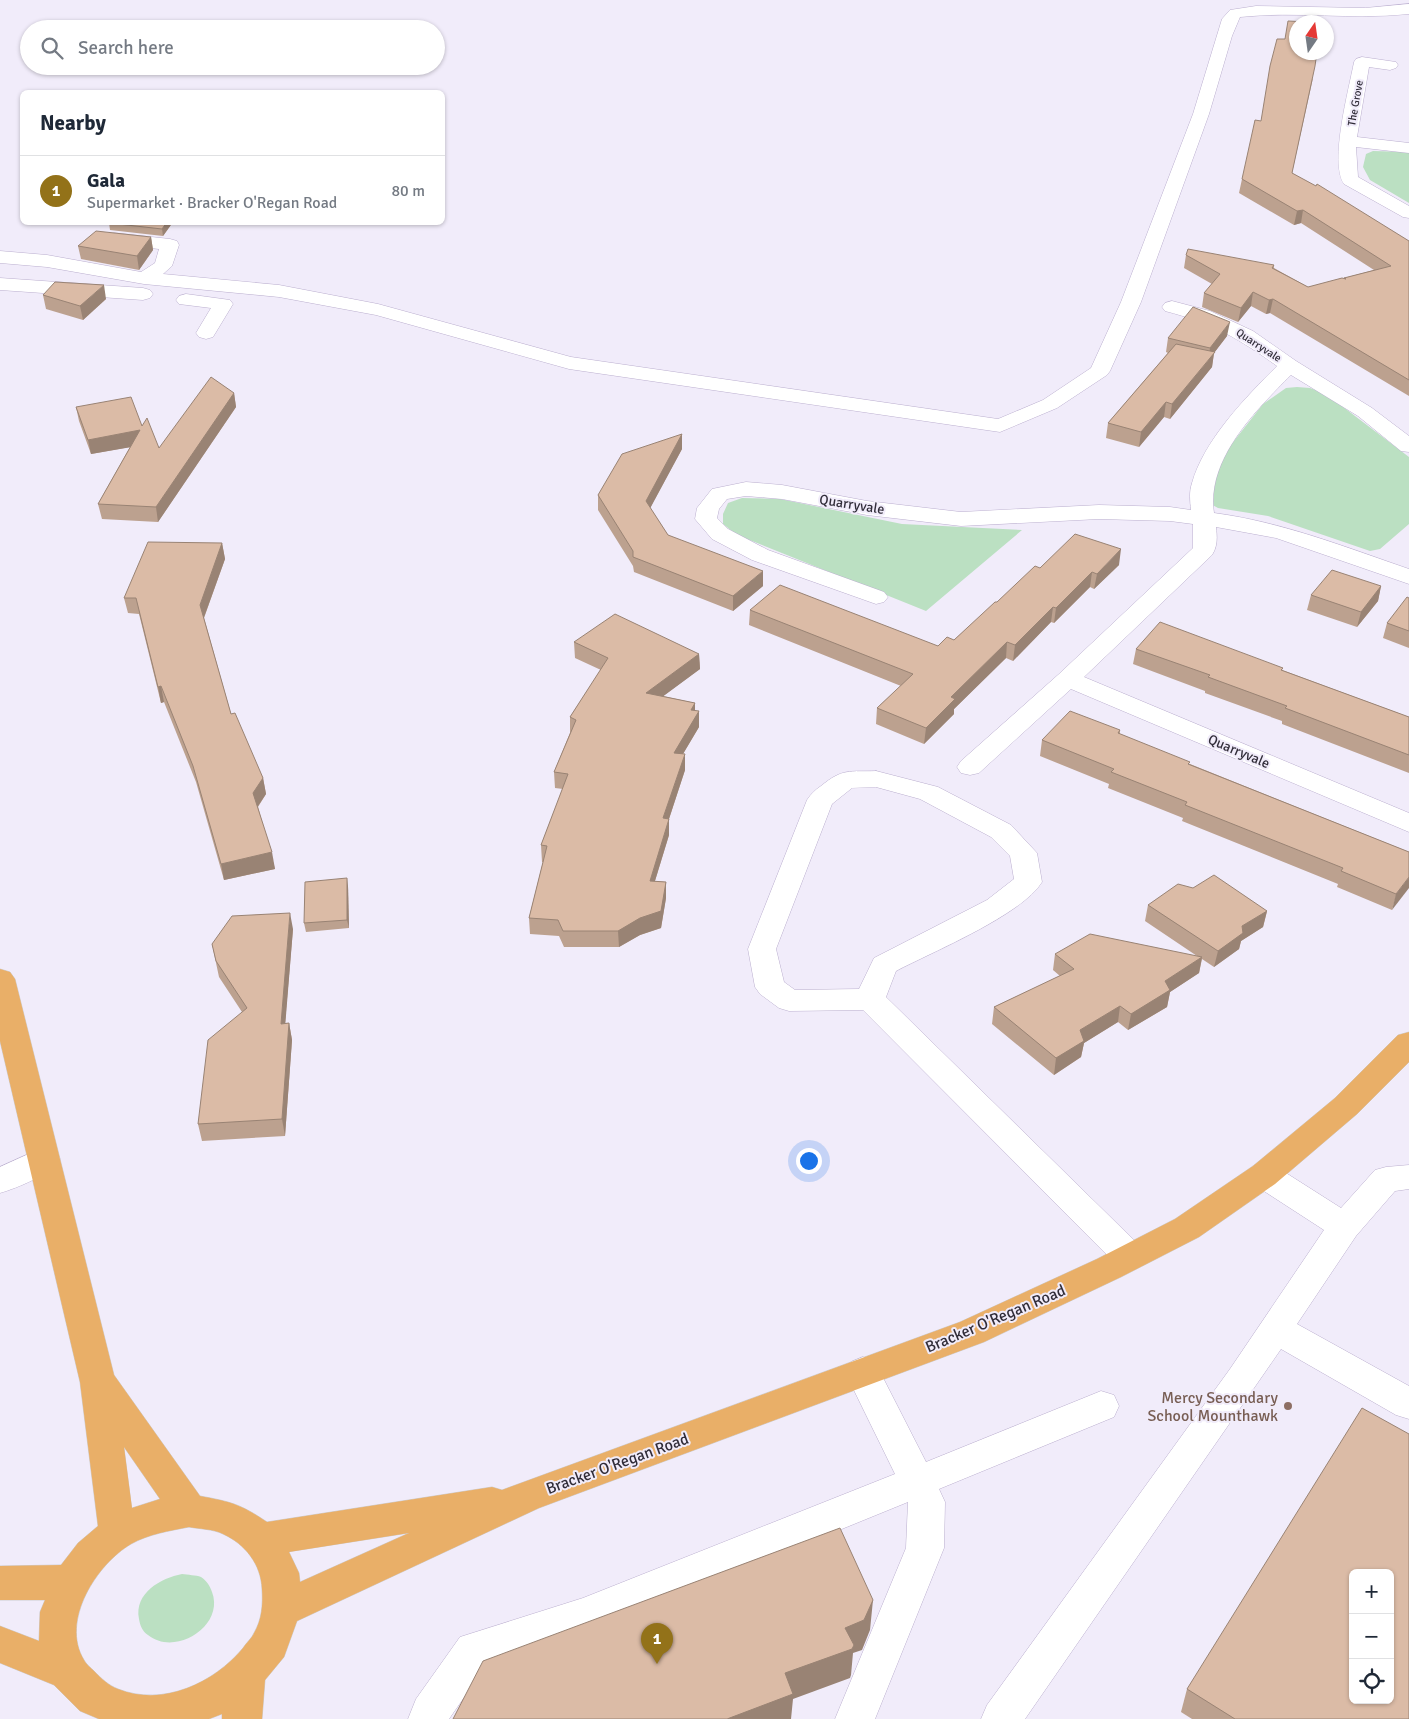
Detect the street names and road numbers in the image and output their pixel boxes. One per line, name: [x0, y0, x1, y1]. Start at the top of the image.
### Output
street label: The Grove: [1345, 79, 1366, 127]
street label: Quarryvale: [1234, 326, 1284, 365]
street label: Quarryvale: [818, 491, 886, 518]
street label: Quarryvale: [1205, 731, 1272, 772]
street label: Bracker O'Regan Road: [922, 1280, 1068, 1357]
street label: Bracker O'Regan Road: [543, 1429, 691, 1499]

